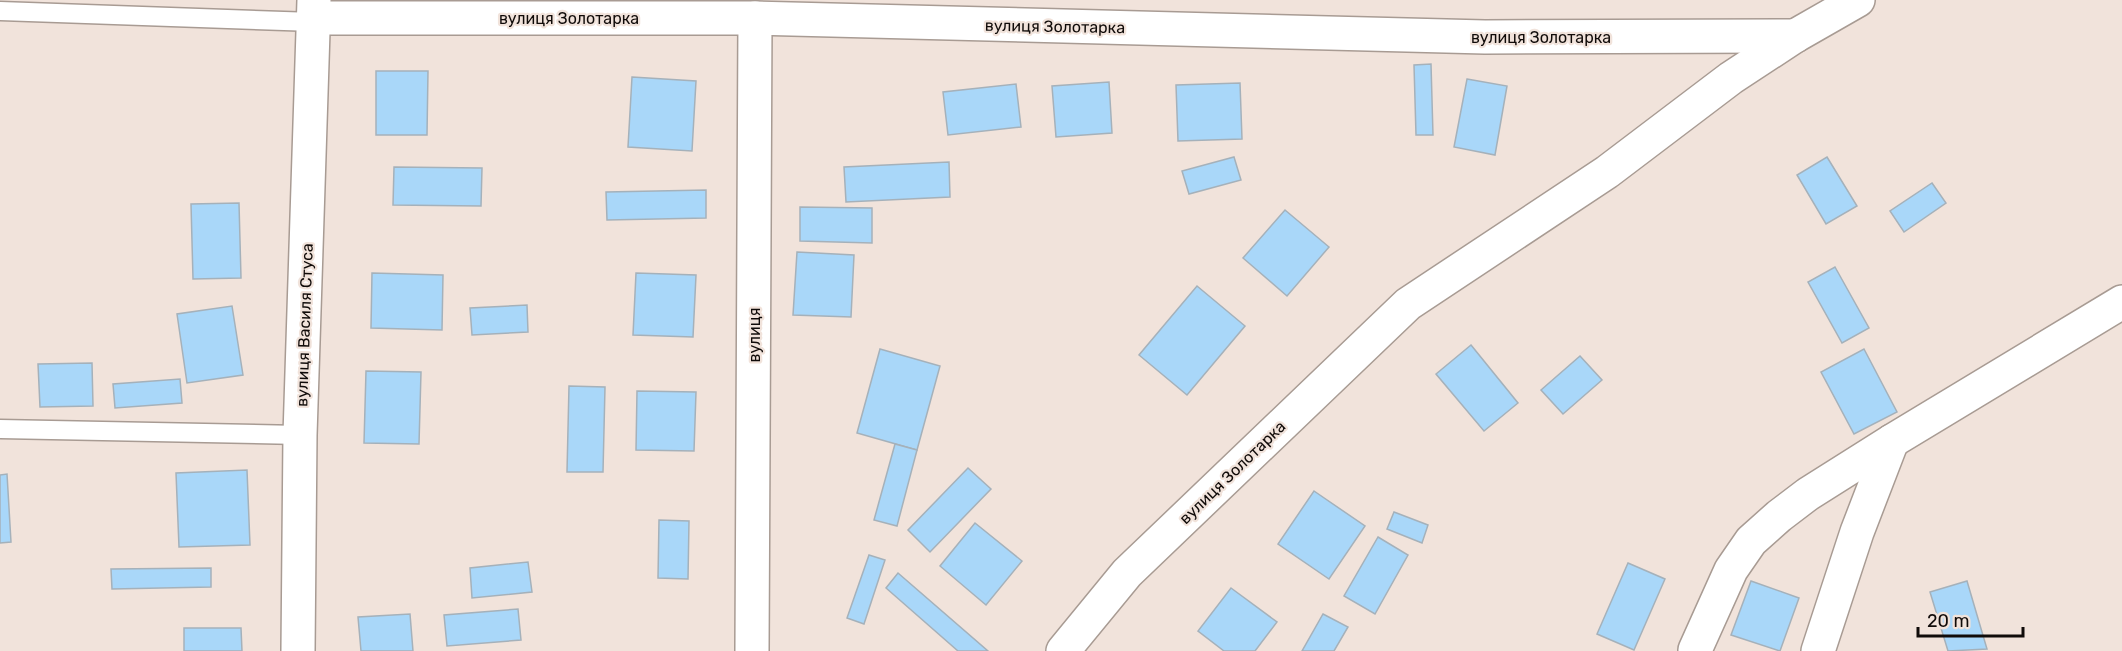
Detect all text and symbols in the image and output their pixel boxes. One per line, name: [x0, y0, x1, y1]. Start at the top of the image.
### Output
street label: вулиця Золотарка: [499, 9, 639, 28]
street label: вулиця Золотарка: [985, 16, 1125, 37]
street label: вулиця Золотарка: [1471, 28, 1611, 47]
street label: вулиця Василя Стуса: [292, 243, 317, 407]
street label: вулиця: [745, 308, 764, 362]
street label: вулиця Золотарка: [1175, 417, 1289, 528]
scale bar: [1918, 600, 2023, 638]
text: 20 m: [1927, 610, 1969, 632]

